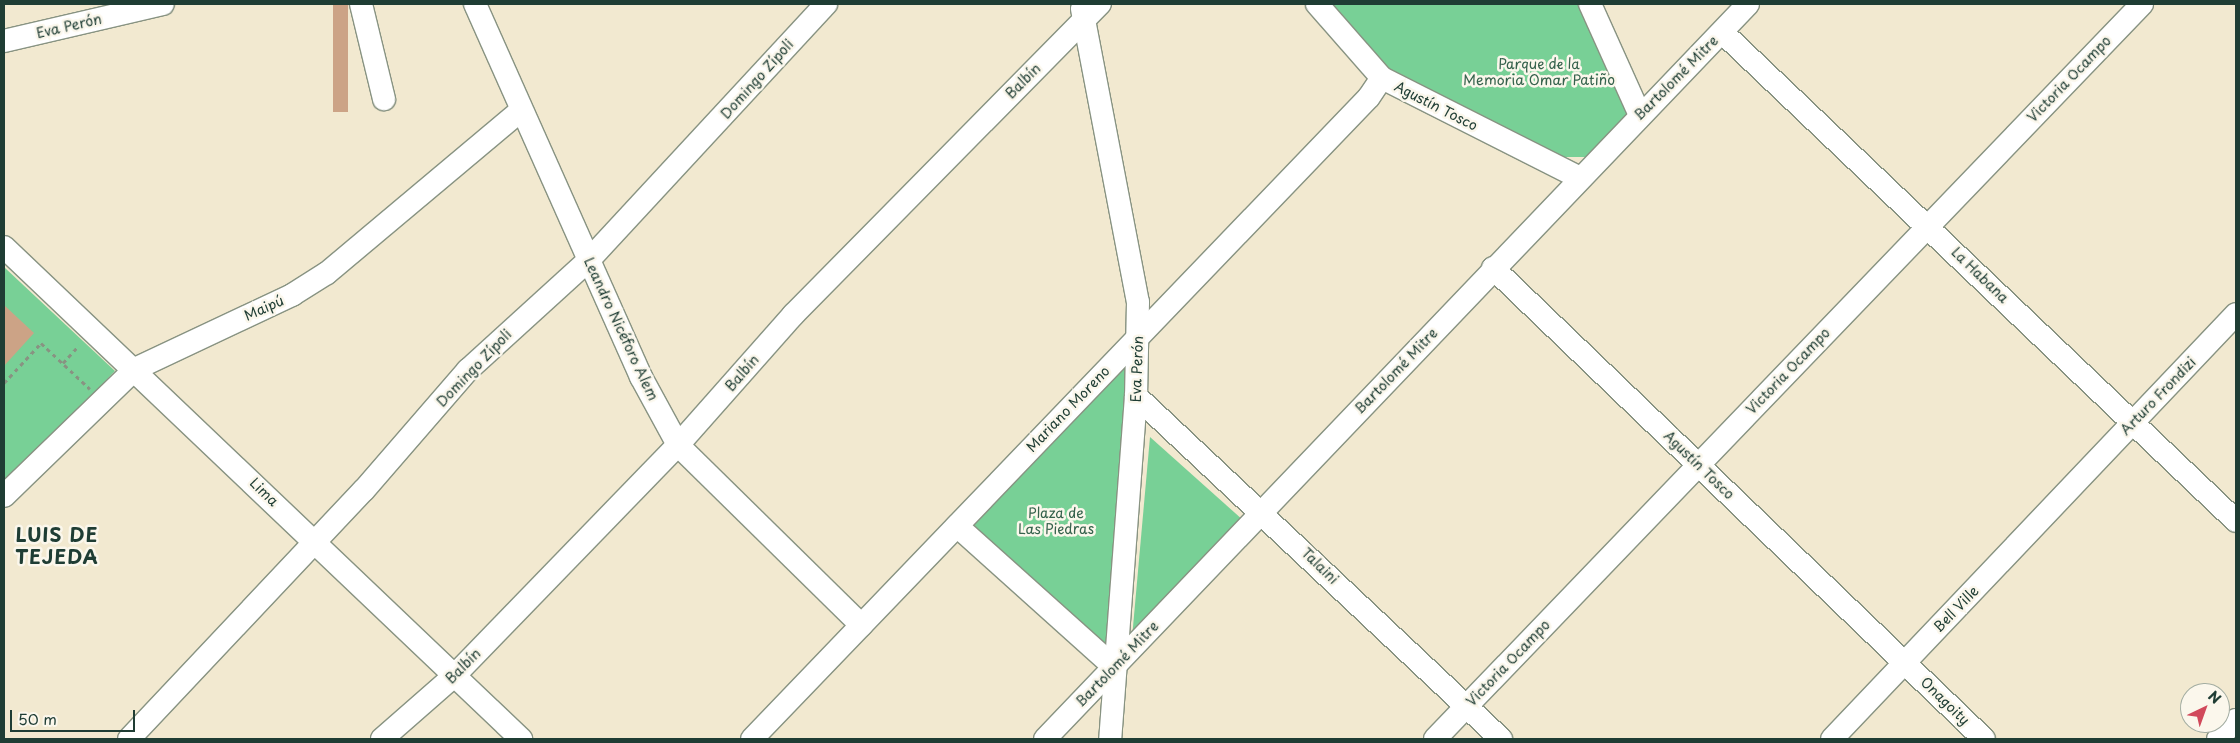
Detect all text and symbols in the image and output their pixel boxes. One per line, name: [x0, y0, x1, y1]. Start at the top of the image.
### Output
street label: Eva Perón: [35, 10, 103, 42]
street label: Bartolomé Mitre: [1630, 32, 1722, 124]
street label: Victoria Ocampo: [2024, 32, 2114, 126]
street label: Domingo Zípoli: [717, 36, 797, 122]
park label: Parque de la Memoria Omar Patiño: [1463, 56, 1615, 88]
street label: Balbín: [1002, 60, 1044, 102]
street label: Agustín Tosco: [1391, 78, 1481, 134]
street label: La Habana: [1947, 243, 2013, 307]
street label: Leandro Nicéforo Alem: [581, 255, 661, 403]
street label: Maipú: [242, 292, 286, 324]
street label: Victoria Ocampo: [1743, 324, 1833, 418]
street label: Bartolomé Mitre: [1351, 325, 1441, 417]
street label: Domingo Zípoli: [433, 326, 515, 410]
street label: Eva Perón: [1127, 335, 1147, 403]
street label: Balbín: [722, 351, 762, 395]
street label: Arturo Frondizi: [2116, 353, 2200, 439]
street label: Mariano Moreno: [1023, 363, 1113, 455]
street label: Agustín Tosco: [1660, 427, 1738, 503]
street label: Lima: [246, 474, 282, 510]
park label: Plaza de Las Piedras: [1018, 505, 1094, 538]
district label: LUIS DE TEJEDA: [15, 524, 99, 568]
street label: Talaini: [1298, 544, 1342, 588]
street label: Bell Ville: [1930, 582, 1982, 636]
street label: Victoria Ocampo: [1463, 616, 1553, 710]
street label: Bartolomé Mitre: [1072, 618, 1162, 710]
street label: Balbín: [442, 645, 484, 687]
street label: Onagoity: [1917, 674, 1973, 728]
north arrow: [2180, 683, 2230, 733]
text: N: [2204, 686, 2226, 709]
scale bar: [12, 700, 138, 732]
text: 50 m: [18, 707, 57, 730]

